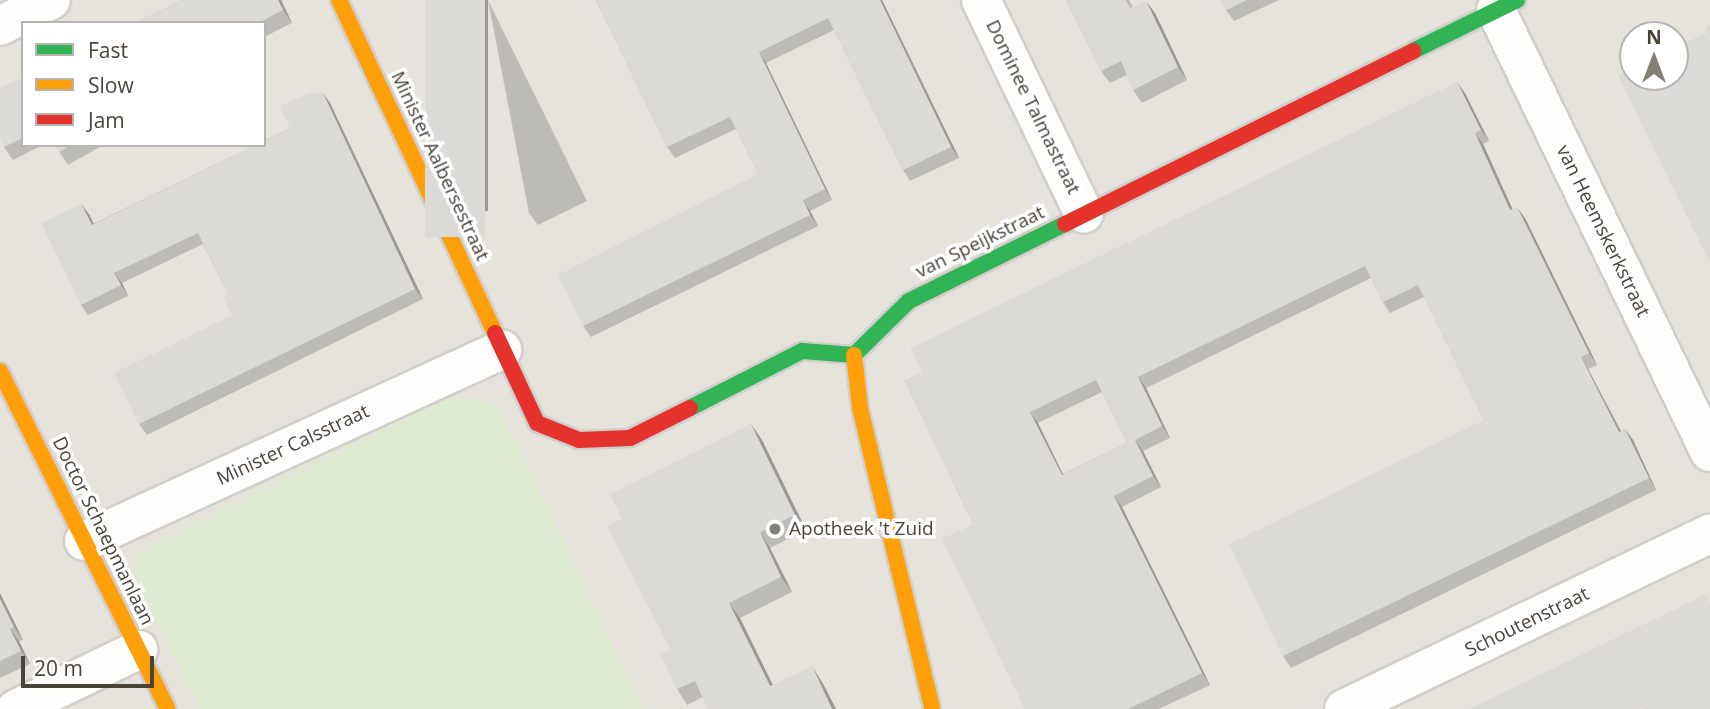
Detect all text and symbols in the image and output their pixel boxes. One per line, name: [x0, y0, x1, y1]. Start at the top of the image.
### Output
street label: Dominee Talmastraat: [981, 16, 1085, 198]
legend: [21, 21, 266, 147]
north arrow: [1619, 21, 1689, 91]
text: N: [1646, 24, 1662, 50]
text: Fast: [88, 36, 128, 64]
street label: Minister Aalbersestraat: [386, 68, 494, 264]
text: Slow: [88, 71, 134, 99]
text: Jam: [88, 106, 125, 134]
street label: van Heemskerkstraat: [1551, 141, 1655, 321]
street label: van Speijkstraat: [912, 201, 1048, 283]
street label: Minister Calsstraat: [213, 400, 373, 490]
street label: Doctor Schaepmanlaan: [47, 433, 159, 629]
place label: Apotheek 't Zuid: [789, 518, 934, 540]
marker: Apotheek 't Zuid: [767, 521, 783, 537]
street label: Schoutenstraat: [1461, 582, 1593, 662]
scale bar: [24, 642, 158, 686]
text: 20 m: [34, 654, 83, 682]

